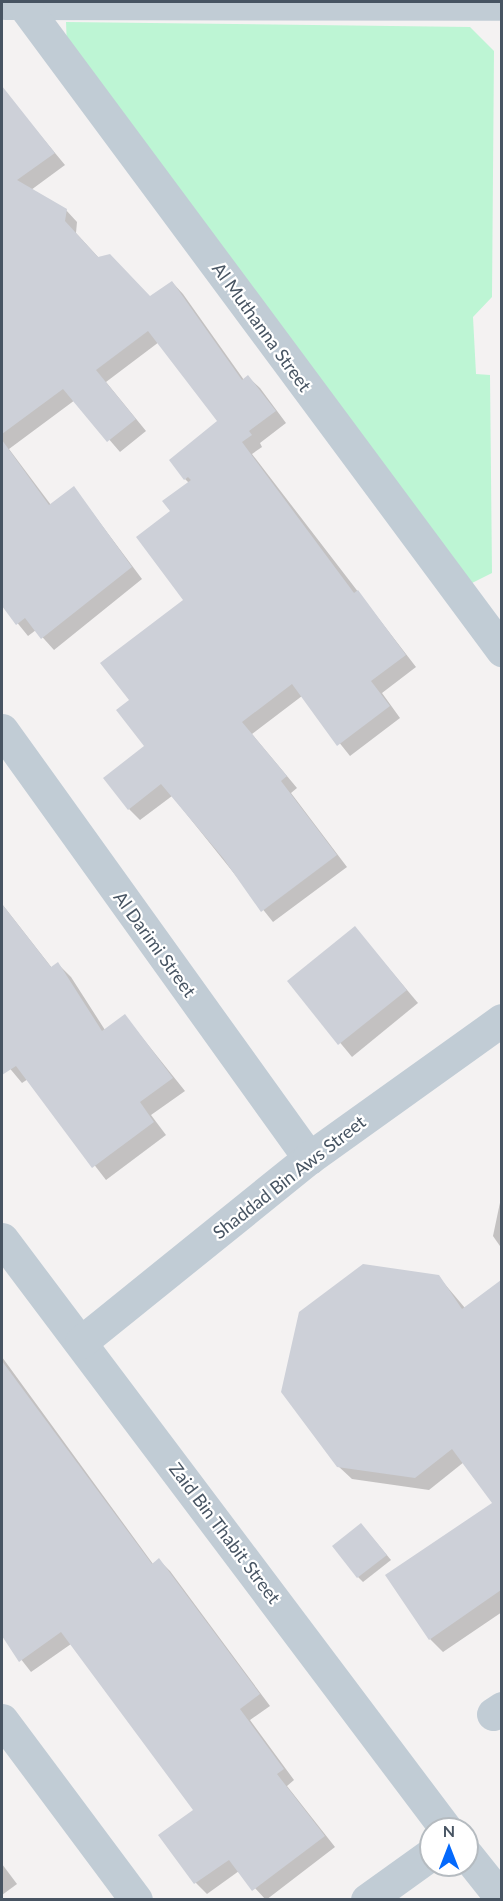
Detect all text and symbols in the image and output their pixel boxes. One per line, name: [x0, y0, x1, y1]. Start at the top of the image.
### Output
street label: Al Muthanna Street: [208, 258, 316, 396]
street label: Al Darimi Street: [109, 887, 201, 1001]
street label: Shaddad Bin Aws Street: [208, 1111, 370, 1243]
street label: Zaid Bin Thabit Street: [165, 1458, 285, 1608]
north arrow: [419, 1817, 479, 1877]
text: N: [443, 1821, 455, 1840]

